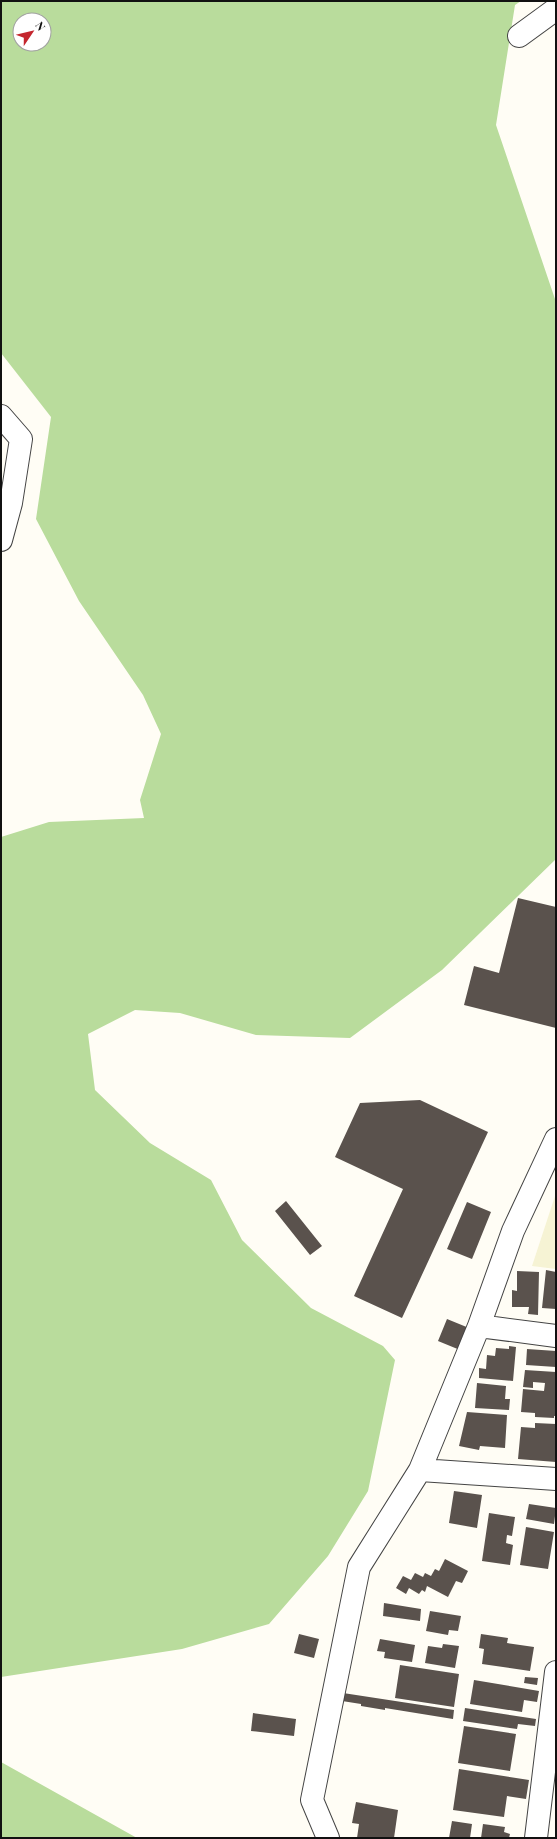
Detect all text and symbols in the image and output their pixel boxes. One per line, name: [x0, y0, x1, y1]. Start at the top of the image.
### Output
north arrow: [12, 12, 52, 52]
text: N: [32, 18, 49, 34]

